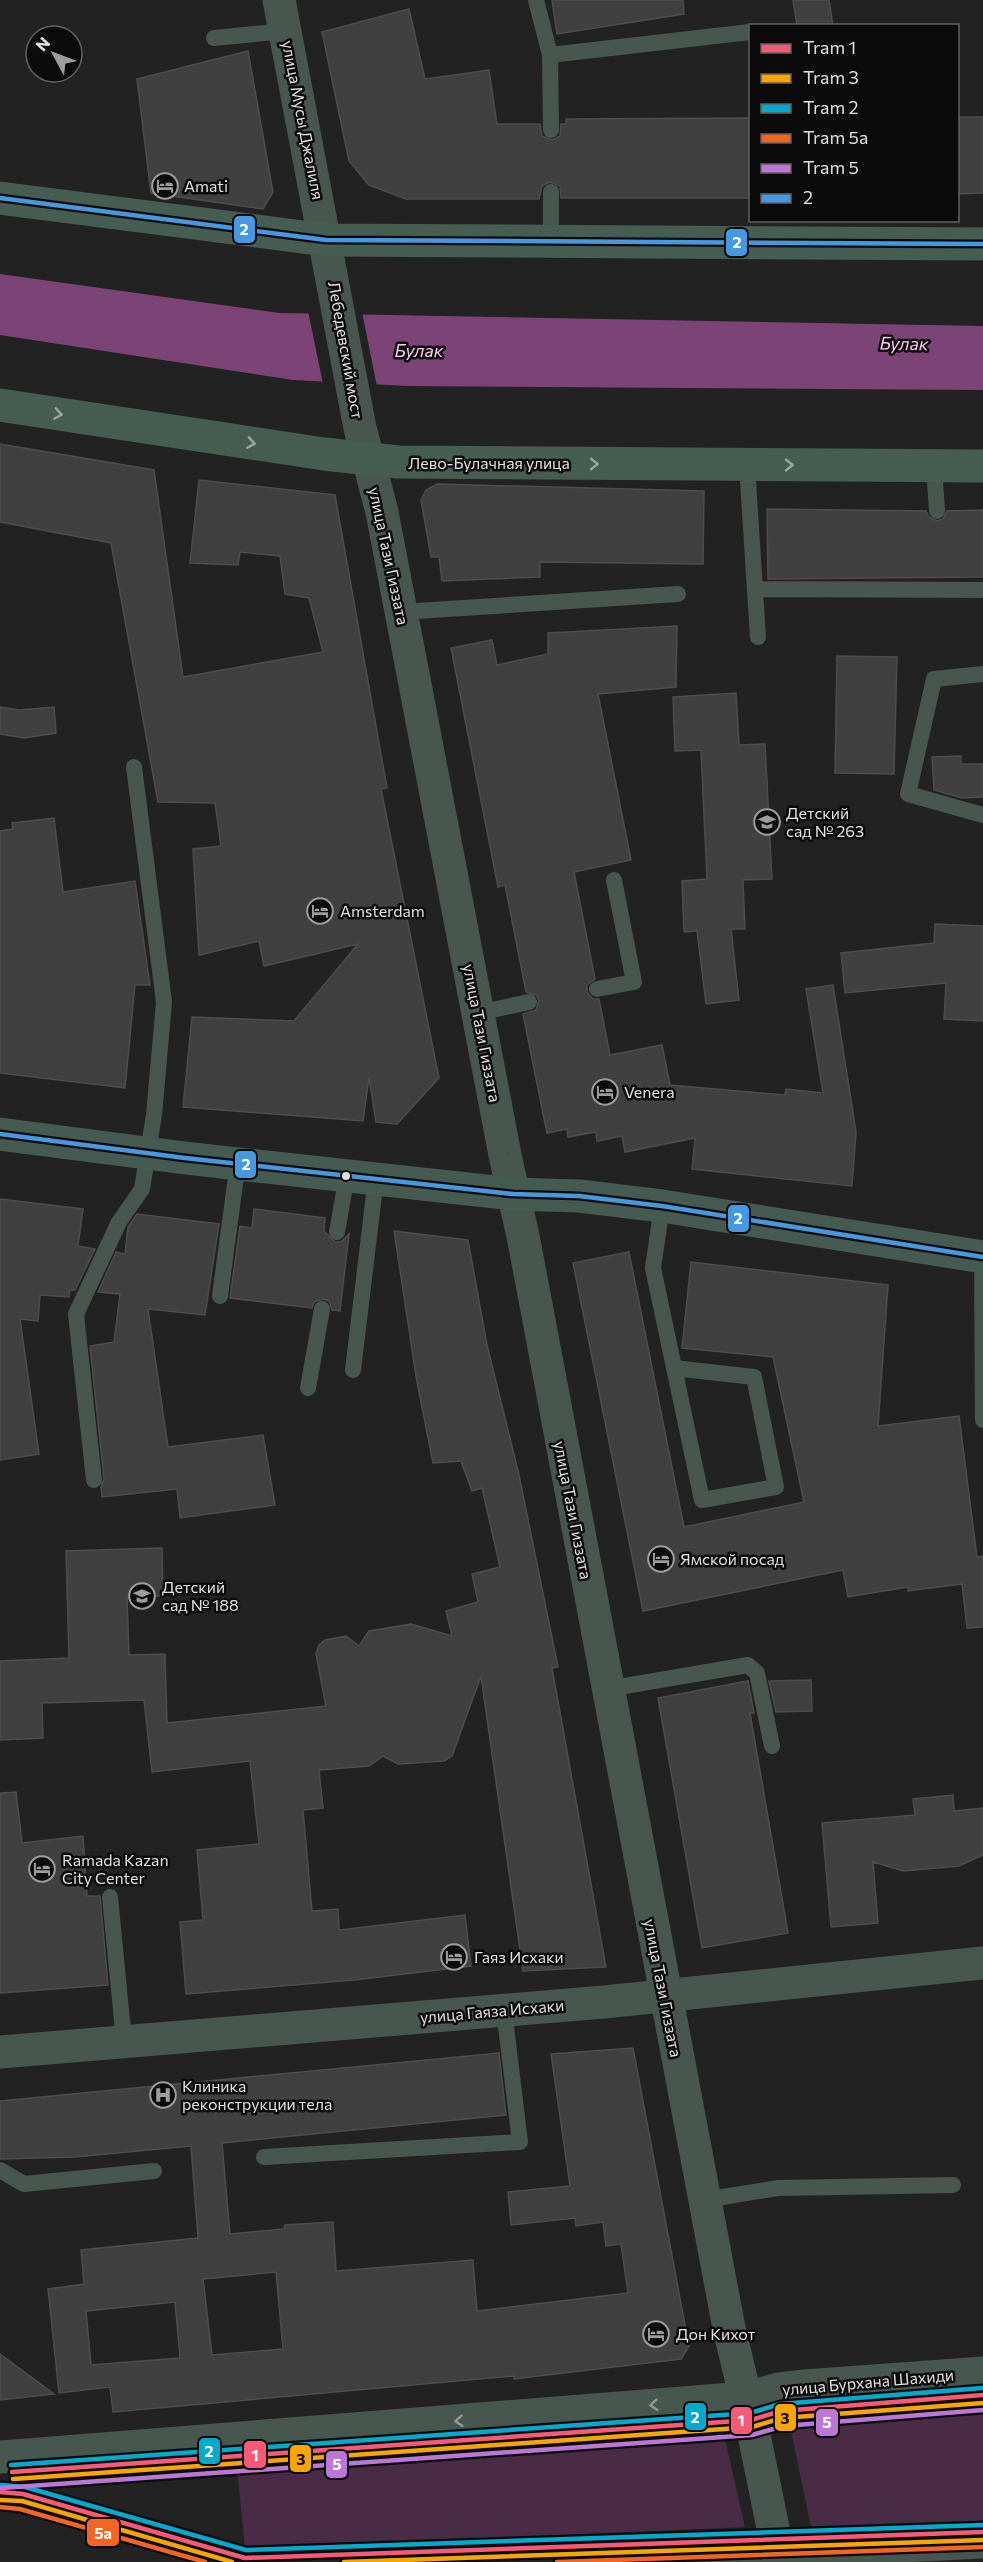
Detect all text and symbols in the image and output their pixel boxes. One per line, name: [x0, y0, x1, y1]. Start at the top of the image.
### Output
north arrow: [24, 24, 84, 84]
legend: [749, 24, 959, 222]
text: N: [31, 33, 53, 55]
text: Tram 1: [803, 36, 856, 58]
street label: улица Мусы Джалиля: [279, 39, 328, 201]
text: Tram 3: [803, 66, 859, 88]
text: Tram 2: [803, 96, 859, 118]
text: Tram 5а: [803, 126, 868, 148]
text: Tram 5: [803, 156, 859, 178]
hotel icon: Amati: [150, 171, 180, 201]
place label: Amati: [184, 176, 228, 195]
text: 2: [803, 186, 813, 208]
line badge: 2: [233, 215, 256, 244]
text: 2: [239, 219, 249, 238]
line badge: 2: [725, 228, 748, 257]
text: 2: [732, 232, 742, 251]
street label: Лебедевский мост: [325, 280, 368, 421]
water label: Булак: [879, 332, 929, 354]
water label: Булак: [395, 339, 444, 361]
one-way arrow: [53, 407, 62, 419]
one-way arrow: [245, 436, 255, 449]
street label: Лево-Булачная улица: [408, 453, 570, 472]
one-way arrow: [589, 458, 598, 470]
one-way arrow: [784, 459, 793, 471]
street label: улица Тази Гиззата: [366, 485, 413, 627]
place label: Детский сад № 263: [786, 803, 864, 840]
school or university icon: Детский сад № 263: [752, 807, 782, 837]
hotel icon: Amsterdam: [305, 896, 335, 926]
place label: Amsterdam: [340, 901, 425, 920]
street label: улица Тази Гиззата: [460, 962, 505, 1104]
hotel icon: Venera: [590, 1077, 620, 1107]
place label: Venera: [624, 1082, 675, 1101]
line badge: 2: [234, 1150, 257, 1179]
text: 2: [241, 1154, 251, 1173]
unlabelled marker: [340, 1170, 352, 1182]
line badge: 2: [727, 1204, 750, 1233]
text: 2: [733, 1208, 743, 1227]
street label: улица Тази Гиззата: [551, 1439, 596, 1581]
hotel icon: Ямской посад: [646, 1544, 676, 1574]
place label: Ямской посад: [680, 1549, 785, 1568]
place label: Детский сад № 188: [162, 1577, 239, 1614]
school or university icon: Детский сад № 188: [127, 1581, 157, 1611]
place label: Ramada Kazan City Center: [62, 1850, 169, 1887]
hotel icon: Ramada Kazan City Center: [27, 1854, 57, 1884]
street label: улица Тази Гиззата: [641, 1917, 686, 2059]
hotel icon: Гаяз Исхаки: [439, 1942, 469, 1972]
place label: Гаяз Исхаки: [474, 1947, 564, 1966]
street label: улица Гаяза Исхаки: [419, 1995, 565, 2026]
place label: Клиника реконструкции тела: [182, 2076, 332, 2113]
hospital icon: Клиника реконструкции тела: [148, 2080, 178, 2110]
hotel icon: Дон Кихот: [641, 2319, 671, 2349]
place label: Дон Кихот: [676, 2324, 756, 2343]
street label: улица Бурхана Шахиди: [781, 2365, 955, 2398]
one-way arrow: [649, 2399, 658, 2412]
line badge: 2: [684, 2402, 707, 2431]
line badge: 3: [774, 2403, 797, 2432]
line badge: 1: [730, 2406, 753, 2435]
text: 2: [690, 2407, 700, 2426]
text: 3: [780, 2408, 790, 2427]
line badge: 5: [815, 2408, 839, 2437]
text: 1: [737, 2410, 745, 2429]
text: 5: [822, 2412, 832, 2431]
one-way arrow: [455, 2414, 464, 2427]
line badge: 2: [198, 2437, 221, 2465]
line badge: 1: [243, 2440, 267, 2469]
text: 2: [204, 2441, 214, 2460]
line badge: 3: [289, 2444, 312, 2473]
text: 1: [251, 2445, 259, 2464]
text: 3: [296, 2449, 306, 2468]
line badge: 5: [325, 2450, 348, 2479]
text: 5: [332, 2454, 342, 2473]
line badge: 5а: [86, 2518, 120, 2547]
text: 5а: [94, 2523, 112, 2542]

